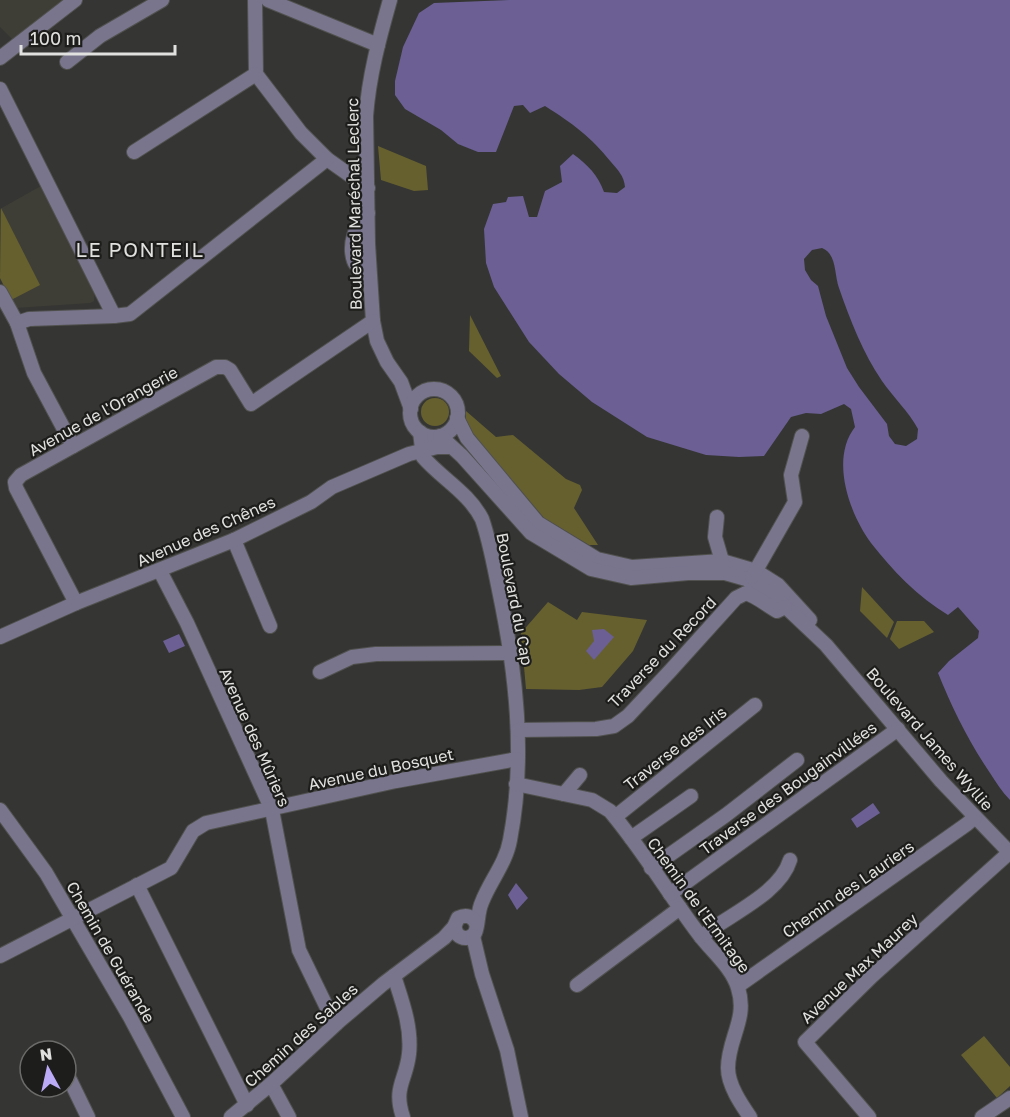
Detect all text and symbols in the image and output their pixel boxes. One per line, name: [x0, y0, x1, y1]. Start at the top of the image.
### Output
scale bar: [21, 18, 176, 56]
text: 100 m: [30, 27, 81, 49]
street label: Boulevard Maréchal Leclerc: [342, 97, 366, 310]
district label: LE PONTEIL: [76, 237, 204, 261]
street label: Avenue de l'Orangerie: [25, 362, 181, 460]
street label: Avenue des Chênes: [134, 491, 278, 571]
street label: Boulevard du Cap: [492, 531, 538, 667]
street label: Traverse du Record: [604, 592, 720, 712]
street label: Boulevard James Wyllie: [862, 663, 998, 815]
street label: Avenue des Mûriers: [215, 664, 295, 810]
street label: Traverse des Iris: [620, 702, 730, 794]
street label: Traverse des Bougainvillées: [696, 717, 880, 859]
street label: Avenue du Bosquet: [307, 744, 455, 794]
street label: Chemin de l'Ermitage: [643, 833, 755, 977]
street label: Chemin des Lauriers: [778, 836, 918, 942]
street label: Chemin de Guérande: [62, 878, 160, 1026]
street label: Avenue Max Maurey: [796, 909, 922, 1027]
street label: Chemin des Sables: [240, 979, 362, 1091]
north arrow: [18, 1039, 78, 1099]
text: N: [38, 1043, 53, 1065]

